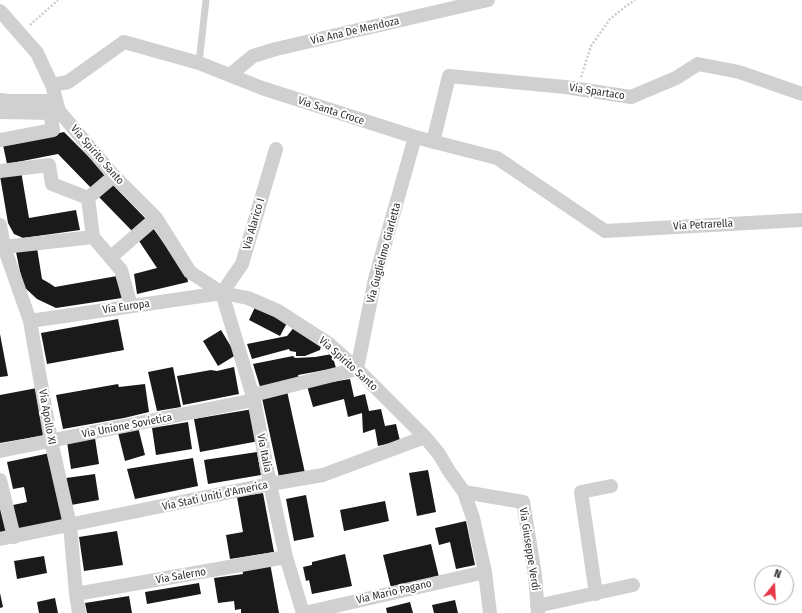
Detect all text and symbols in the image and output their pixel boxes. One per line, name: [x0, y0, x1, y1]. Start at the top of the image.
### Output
street label: Via Ana De Mendoza: [309, 14, 401, 48]
street label: Via Spartaco: [568, 81, 626, 103]
street label: Via Santa Croce: [296, 94, 366, 128]
street label: Via Spirito Santo: [68, 122, 126, 188]
street label: Via Alarico I: [240, 197, 268, 251]
street label: Via Guglielmo Giarletta: [364, 201, 404, 305]
street label: Via Petrarella: [673, 217, 733, 233]
street label: Via Europa: [102, 297, 150, 317]
street label: Via Spirito Santo: [316, 334, 380, 394]
street label: Via Apollo XI: [36, 388, 58, 446]
street label: Via Unione Sovietica: [81, 411, 173, 441]
street label: Via Italia: [254, 433, 274, 473]
street label: Via Stati Uniti d'America: [161, 478, 269, 514]
street label: Via Giuseppe Verdi: [516, 506, 542, 592]
street label: Via Salerno: [155, 565, 207, 587]
north arrow: [754, 565, 794, 605]
text: N: [772, 567, 783, 581]
street label: Via Mario Pagano: [355, 577, 433, 607]

